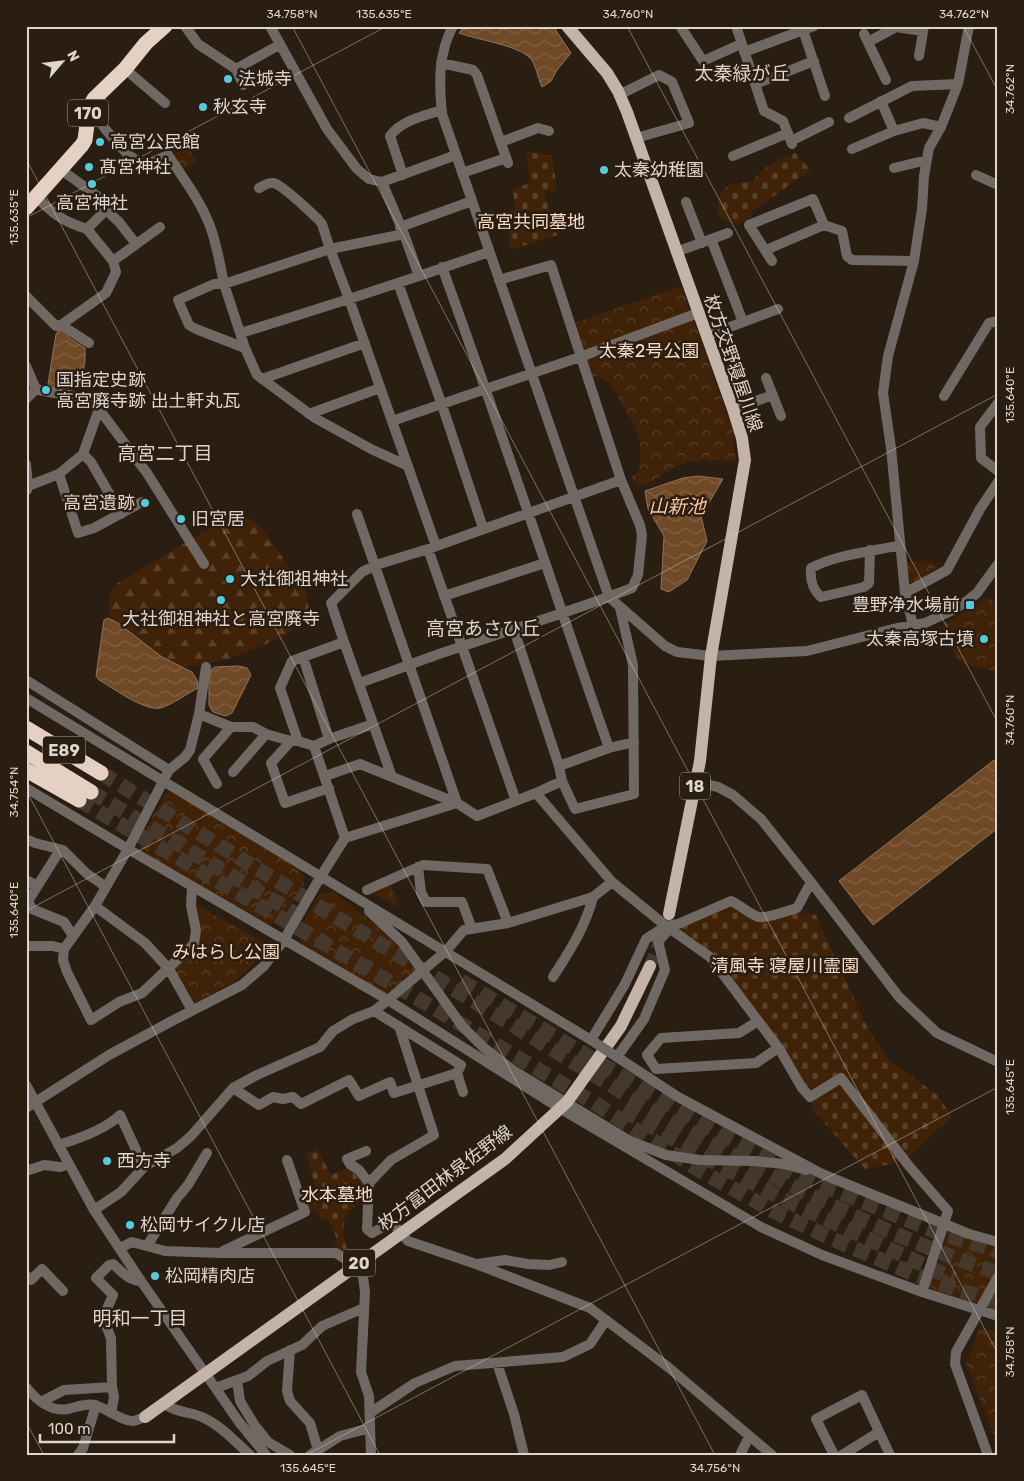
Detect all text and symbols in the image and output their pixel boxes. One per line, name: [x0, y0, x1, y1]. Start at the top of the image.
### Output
text: 34.758°N: [266, 7, 318, 21]
text: 135.635°E: [356, 7, 412, 21]
text: 34.760°N: [603, 7, 653, 21]
text: 34.762°N: [939, 7, 989, 21]
north arrow: [38, 38, 88, 88]
text: N: [63, 48, 83, 65]
district label: 太秦緑が丘: [694, 62, 790, 85]
text: 34.762°N: [1003, 64, 1017, 114]
place label: 法城寺: [238, 68, 292, 90]
marker: 法城寺: [222, 73, 234, 85]
place label: 秋玄寺: [213, 96, 267, 118]
road number: 170: [68, 100, 108, 126]
marker: 秋玄寺: [197, 101, 209, 113]
place label: 高宮公民館: [110, 131, 200, 153]
marker: 高宮公民館: [94, 136, 106, 148]
place label: 髙宮神社: [99, 156, 171, 178]
place label: 太秦幼稚園: [614, 159, 704, 181]
marker: 髙宮神社: [83, 161, 95, 173]
marker: 太秦幼稚園: [598, 164, 610, 176]
marker: 高宮神社: [86, 178, 98, 190]
text: 135.635°E: [7, 189, 21, 245]
place label: 高宮神社: [56, 192, 128, 214]
park label: 高宮共同墓地: [477, 211, 585, 233]
street label: 枚方交野寝屋川線: [699, 291, 767, 435]
park label: 太秦2号公園: [599, 340, 699, 362]
text: 135.640°E: [1003, 367, 1017, 423]
place label: 国指定史跡 高宮廃寺跡 出土軒丸瓦: [56, 369, 240, 412]
marker: 国指定史跡 高宮廃寺跡 出土軒丸瓦: [40, 384, 52, 396]
district label: 高宮二丁目: [117, 442, 213, 465]
place label: 高宮遺跡: [63, 492, 135, 514]
water label: 山新池: [648, 495, 707, 518]
marker: 高宮遺跡: [139, 497, 151, 509]
place label: 旧宮居: [191, 508, 245, 530]
marker: 旧宮居: [175, 513, 187, 525]
place label: 大社御祖神社: [240, 568, 348, 590]
marker: 大社御祖神社: [224, 573, 236, 585]
marker: 大社御祖神社と高宮廃寺: [215, 594, 227, 606]
place label: 豊野浄水場前: [852, 594, 960, 616]
marker: 豊野浄水場前: [964, 599, 976, 611]
place label: 大社御祖神社と高宮廃寺: [122, 608, 320, 630]
district label: 高宮あさひ丘: [426, 617, 540, 640]
place label: 太秦高塚古墳: [866, 628, 974, 650]
marker: 太秦高塚古墳: [978, 633, 990, 645]
text: 34.760°N: [1003, 695, 1017, 745]
road number: E89: [43, 736, 85, 764]
text: 34.754°N: [7, 767, 21, 817]
road number: 18: [680, 772, 710, 799]
text: 135.640°E: [7, 882, 21, 938]
park label: みはらし公園: [172, 941, 280, 963]
park label: 清風寺 寝屋川霊園: [711, 955, 859, 977]
text: 135.645°E: [1003, 1059, 1017, 1115]
street label: 枚方富田林泉佐野線: [374, 1120, 516, 1236]
place label: 西方寺: [117, 1150, 171, 1172]
marker: 西方寺: [101, 1155, 113, 1167]
park label: 水本墓地: [301, 1184, 373, 1206]
place label: 松岡サイクル店: [140, 1214, 265, 1236]
marker: 松岡サイクル店: [124, 1219, 136, 1231]
road number: 20: [343, 1250, 375, 1276]
place label: 松岡精肉店: [165, 1265, 255, 1287]
marker: 松岡精肉店: [149, 1270, 161, 1282]
district label: 明和一丁目: [92, 1307, 188, 1330]
text: 34.758°N: [1003, 1326, 1017, 1378]
scale bar: [40, 1411, 174, 1443]
text: 100 m: [48, 1420, 90, 1438]
text: 135.645°E: [280, 1461, 336, 1475]
text: 34.756°N: [690, 1461, 740, 1475]

